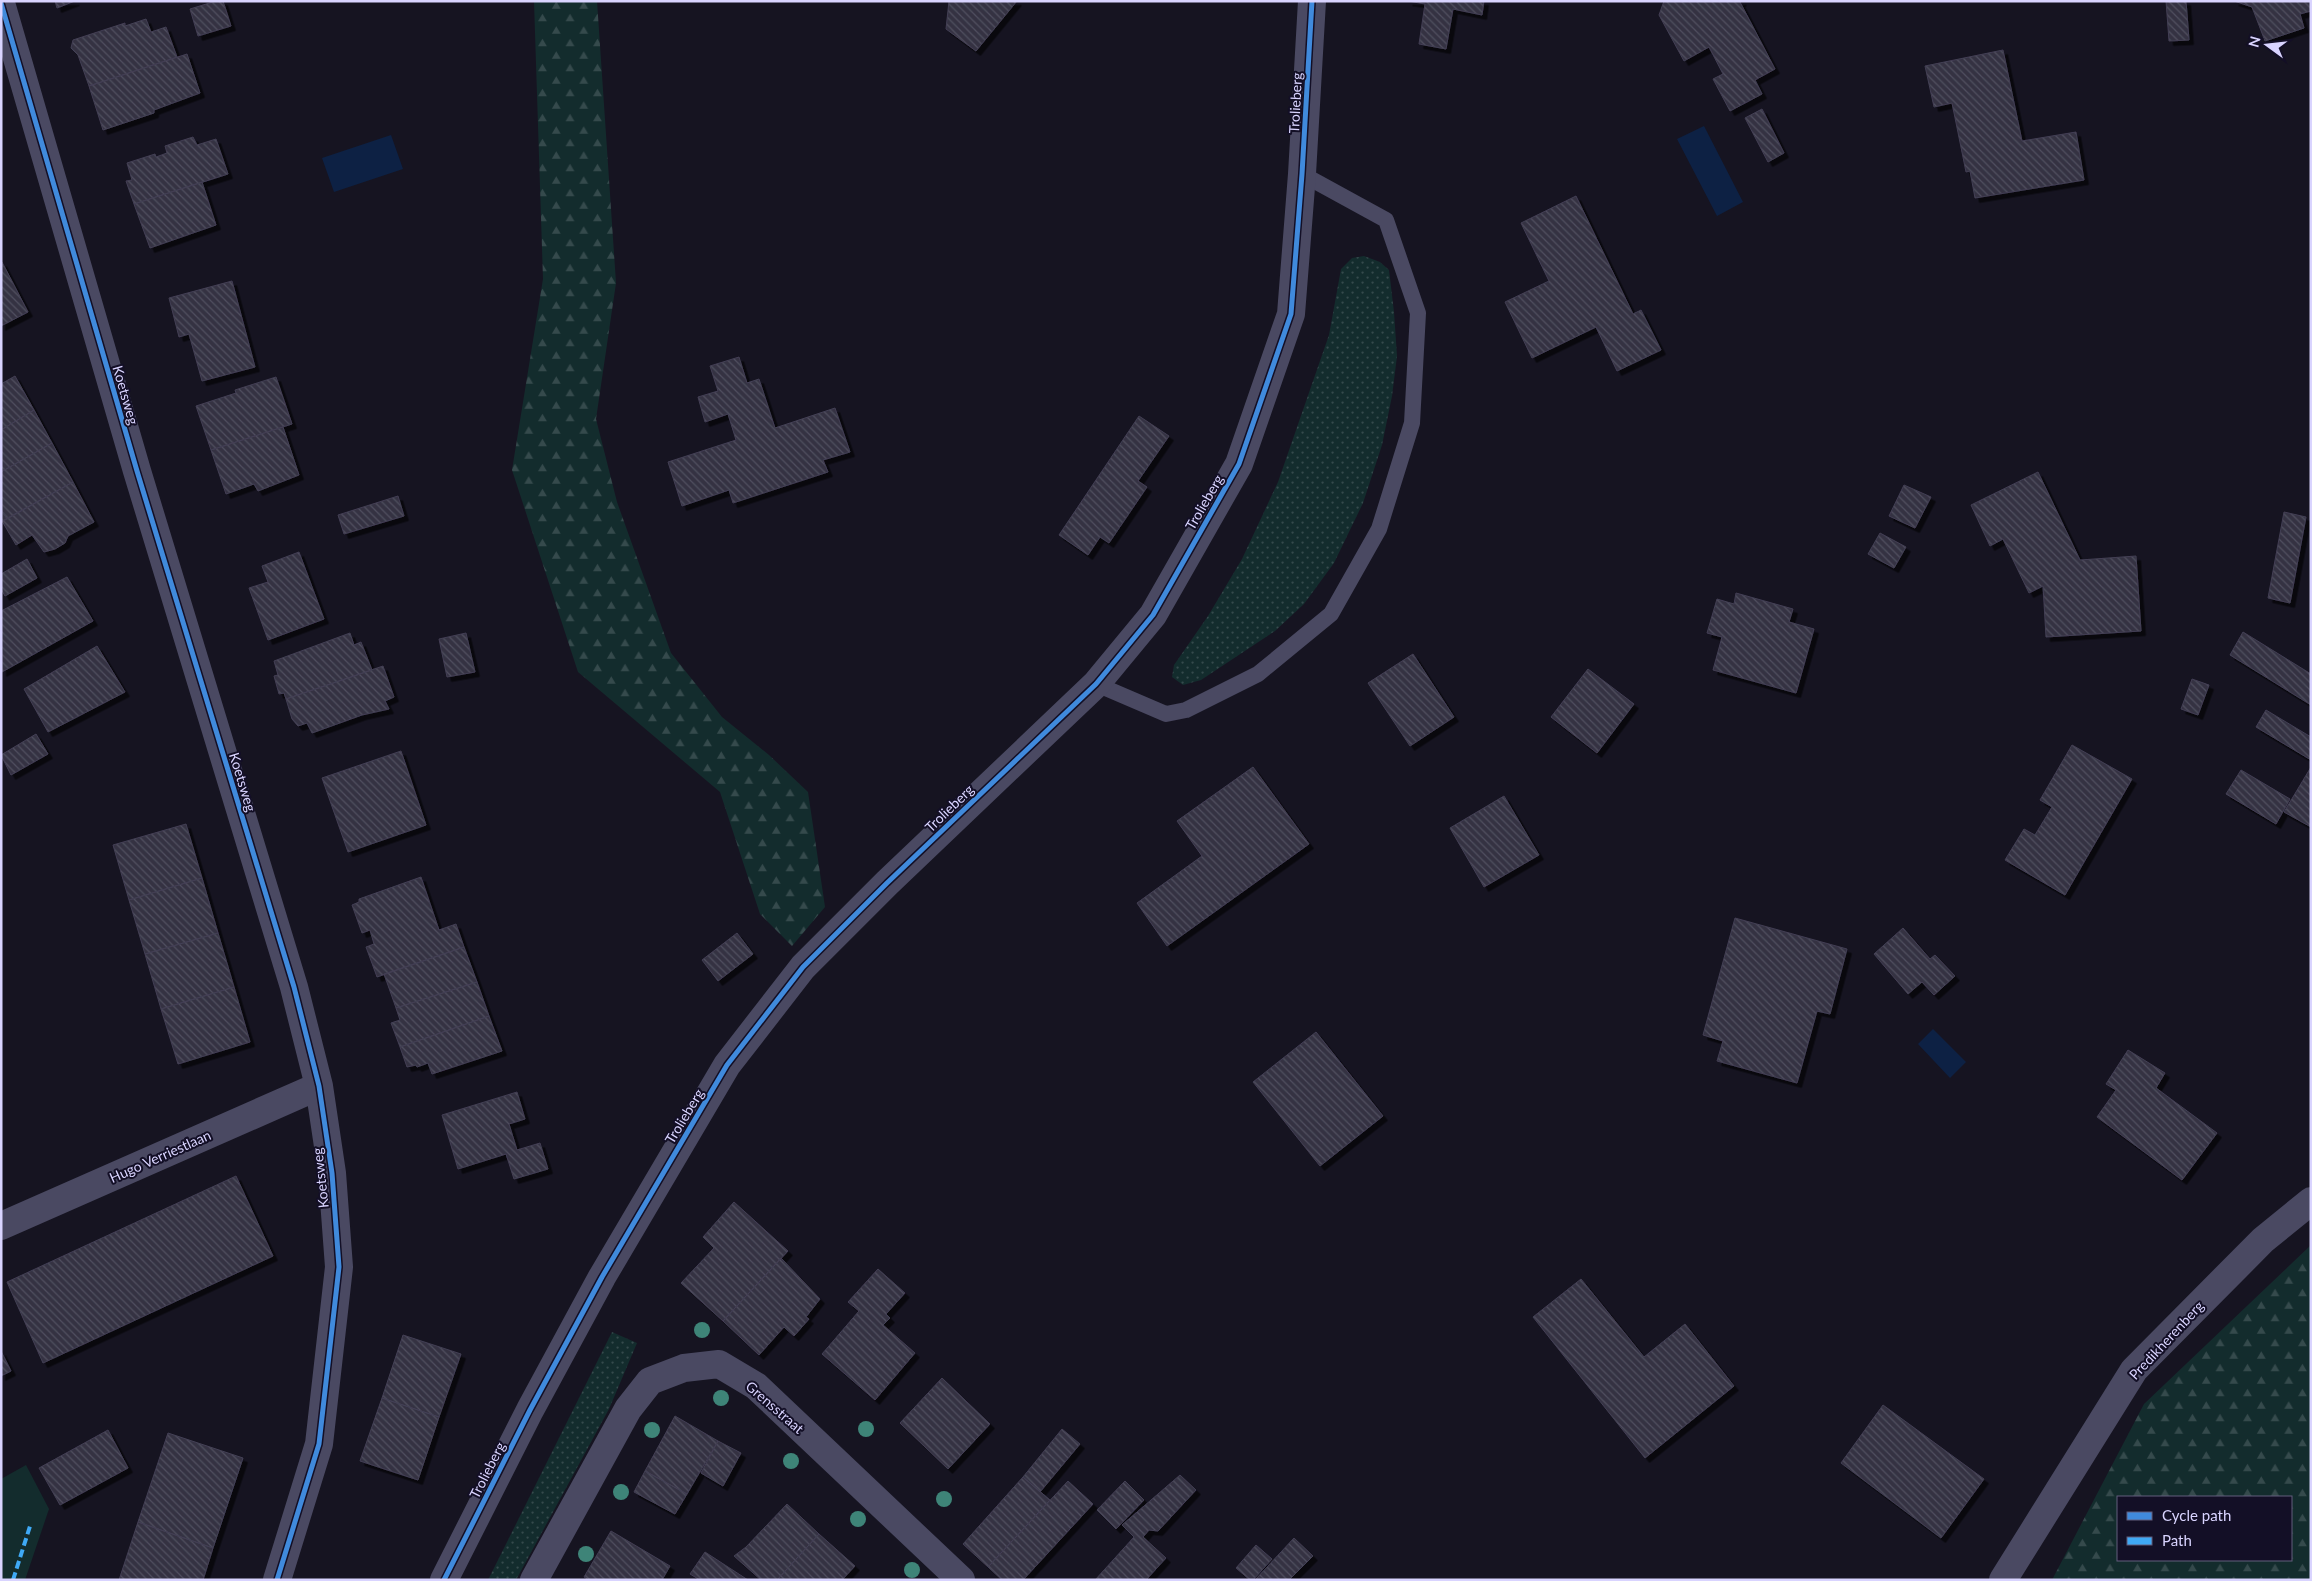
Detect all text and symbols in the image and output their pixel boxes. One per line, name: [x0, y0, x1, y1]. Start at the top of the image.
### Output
north arrow: [2242, 20, 2292, 70]
text: N: [2244, 34, 2264, 49]
street label: Trolieberg: [1285, 72, 1305, 134]
street label: Koetsweg: [109, 363, 143, 427]
street label: Trolieberg: [1181, 471, 1227, 533]
street label: Koetsweg: [226, 750, 260, 814]
street label: Trolieberg: [921, 781, 977, 835]
street label: Trolieberg: [661, 1085, 707, 1147]
street label: Hugo Verriestlaan: [107, 1126, 213, 1186]
street label: Koetsweg: [308, 1147, 332, 1209]
street label: Predikherenberg: [2125, 1297, 2207, 1383]
street label: Grensstraat: [743, 1377, 807, 1437]
street label: Trolieberg: [466, 1439, 508, 1501]
legend: [2117, 1496, 2292, 1561]
text: Cycle path: [2162, 1506, 2231, 1524]
text: Path: [2162, 1531, 2192, 1549]

